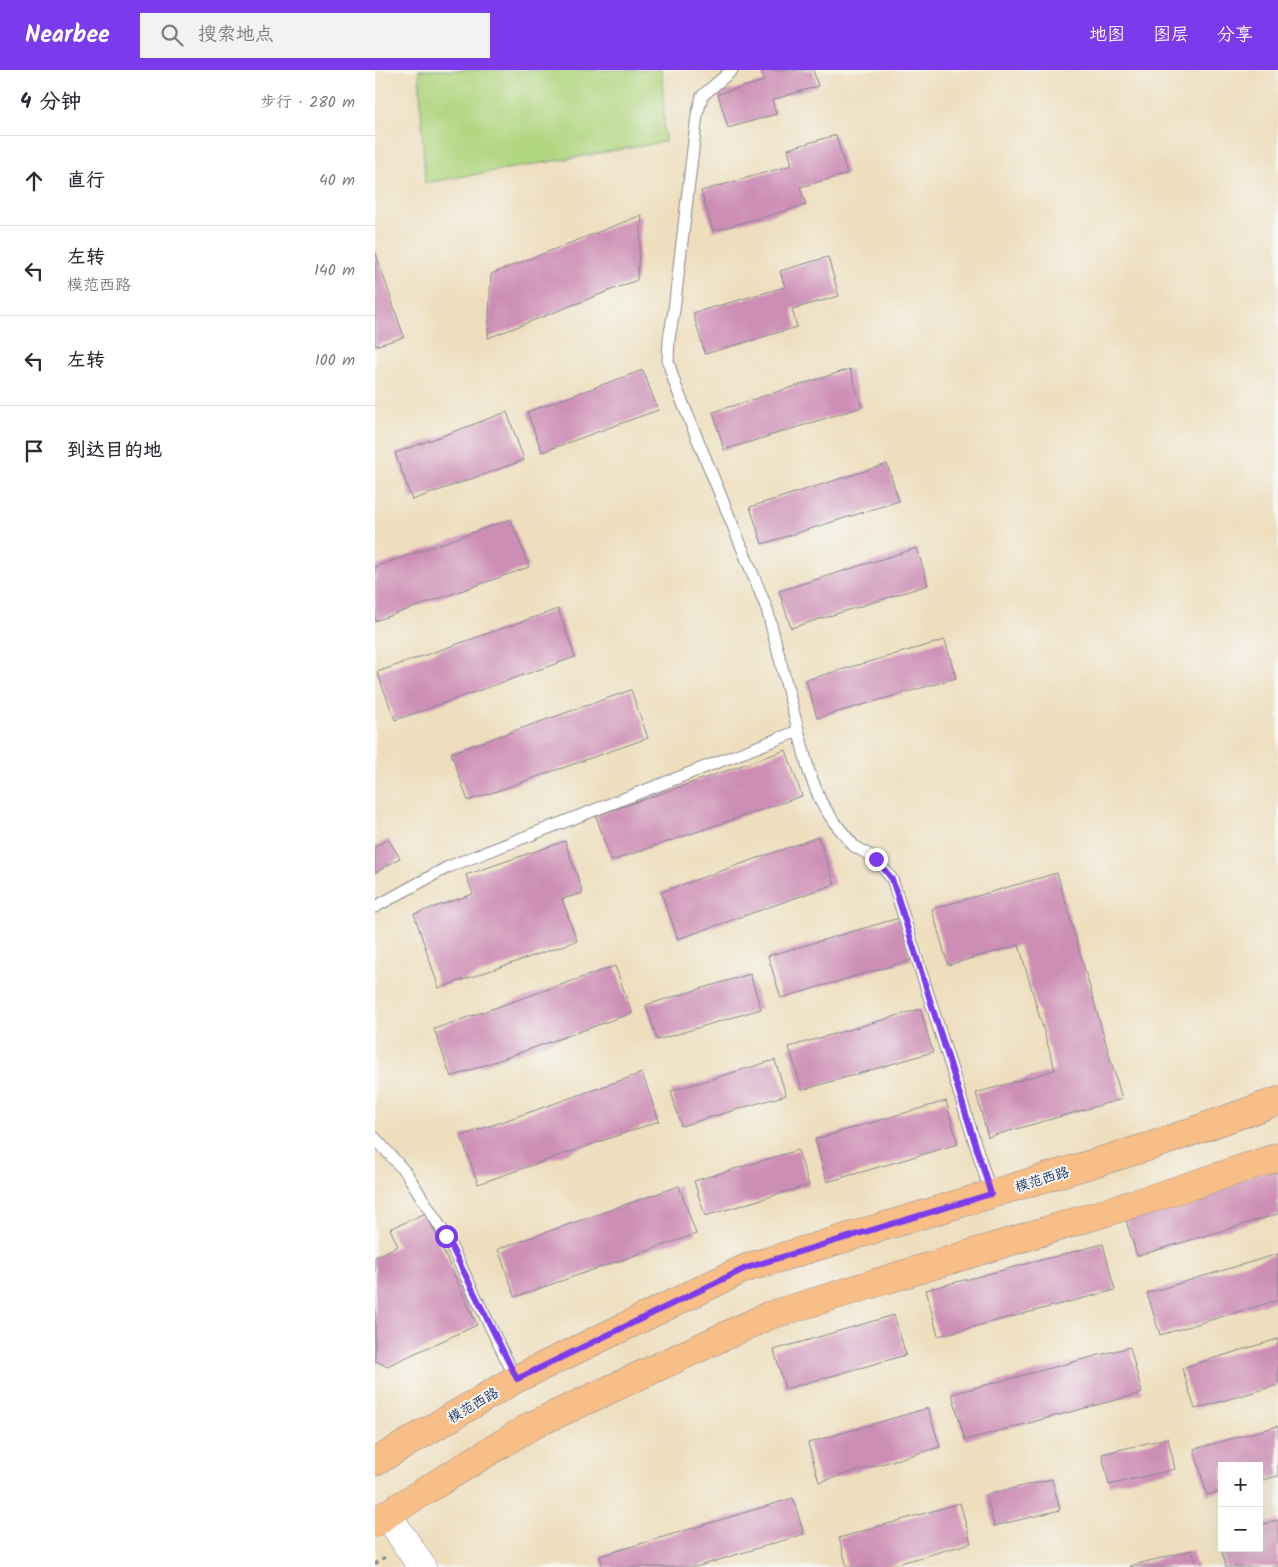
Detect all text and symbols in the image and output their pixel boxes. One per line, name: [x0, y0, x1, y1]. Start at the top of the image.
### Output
search box: [140, 13, 490, 58]
text: Nearbee: [25, 16, 110, 55]
text: 搜索地点: [198, 20, 274, 50]
icon: search: [158, 21, 186, 49]
text: 地图: [1089, 21, 1125, 50]
text: 图层: [1153, 21, 1189, 50]
text: 分享: [1217, 21, 1253, 50]
text: 4 分钟: [20, 86, 82, 119]
text: 步行 · 280 m: [260, 90, 355, 115]
text: 直行: [67, 166, 105, 196]
icon: ahead: [20, 167, 48, 195]
text: 40 m: [319, 168, 355, 193]
text: 左转: [67, 243, 105, 273]
icon: left: [20, 257, 48, 285]
text: 140 m: [314, 258, 355, 283]
text: 模范西路: [67, 273, 131, 298]
text: 左转: [67, 346, 105, 376]
icon: left: [20, 347, 48, 375]
text: 100 m: [315, 348, 355, 373]
text: 到达目的地: [67, 436, 162, 466]
icon: arrive: [20, 437, 48, 465]
route end: [865, 848, 888, 871]
street label: 模范西路: [1012, 1161, 1072, 1199]
route start: [435, 1225, 458, 1248]
street label: 模范西路: [444, 1382, 503, 1429]
map controls: [1218, 1462, 1263, 1552]
button: +: [1218, 1462, 1263, 1507]
button: −: [1218, 1507, 1263, 1552]

